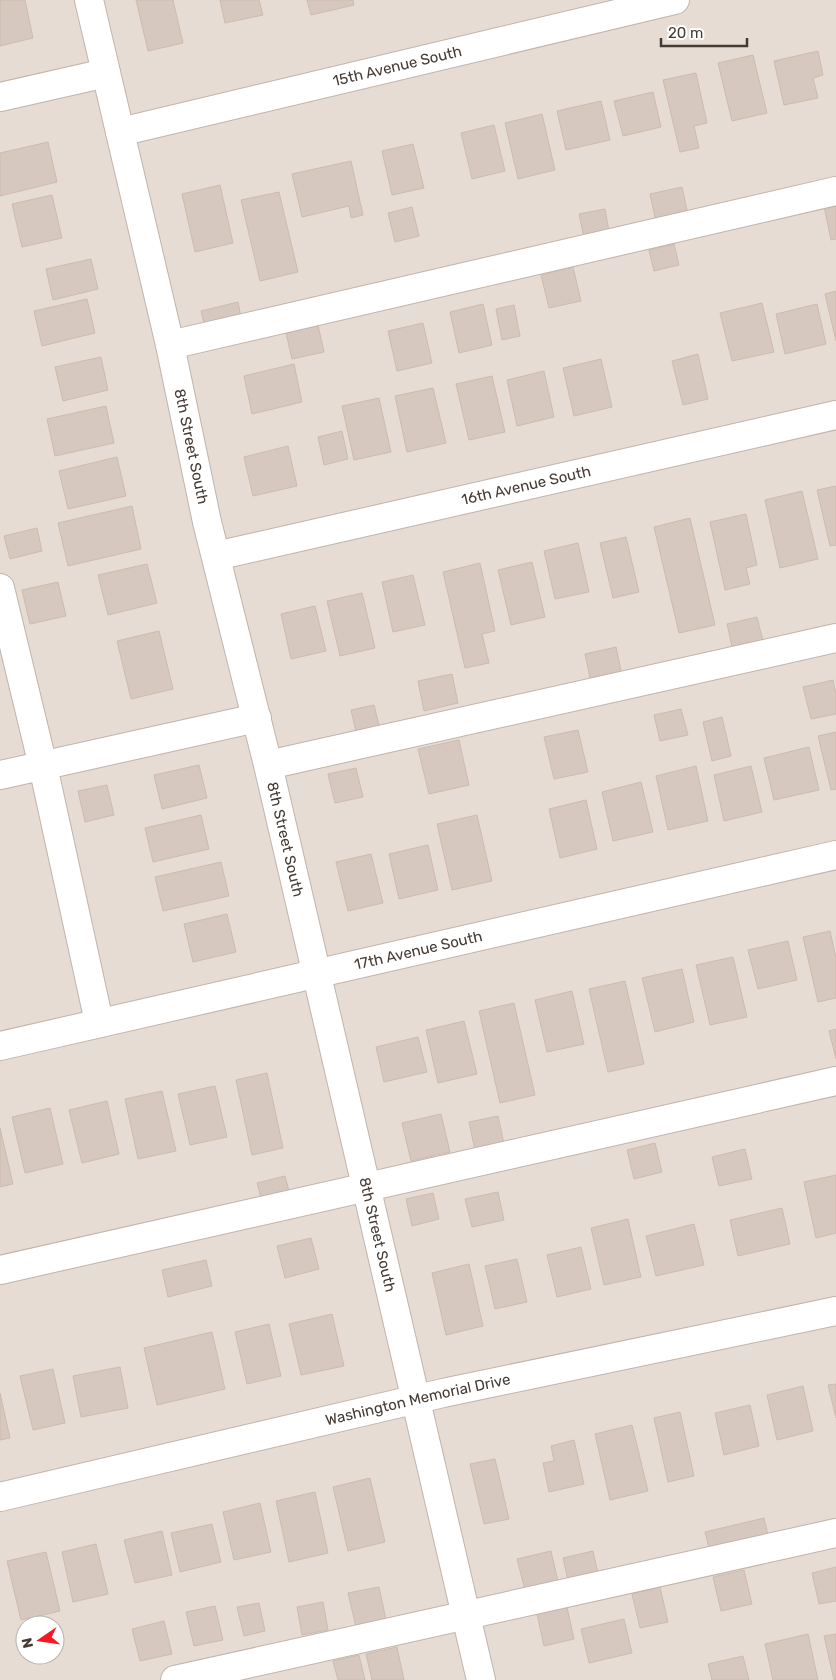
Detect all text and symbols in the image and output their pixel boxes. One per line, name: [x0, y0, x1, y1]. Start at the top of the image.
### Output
scale bar: [661, 15, 747, 47]
text: 20 m: [668, 24, 703, 42]
street label: 15th Avenue South: [331, 42, 464, 90]
street label: 8th Street South: [170, 387, 212, 506]
street label: 16th Avenue South: [460, 462, 592, 509]
street label: 8th Street South: [263, 780, 307, 898]
street label: 17th Avenue South: [353, 927, 484, 974]
street label: 8th Street South: [355, 1175, 399, 1294]
street label: Washington Memorial Drive: [324, 1370, 512, 1429]
north arrow: [15, 1615, 65, 1665]
text: N: [18, 1636, 37, 1650]

